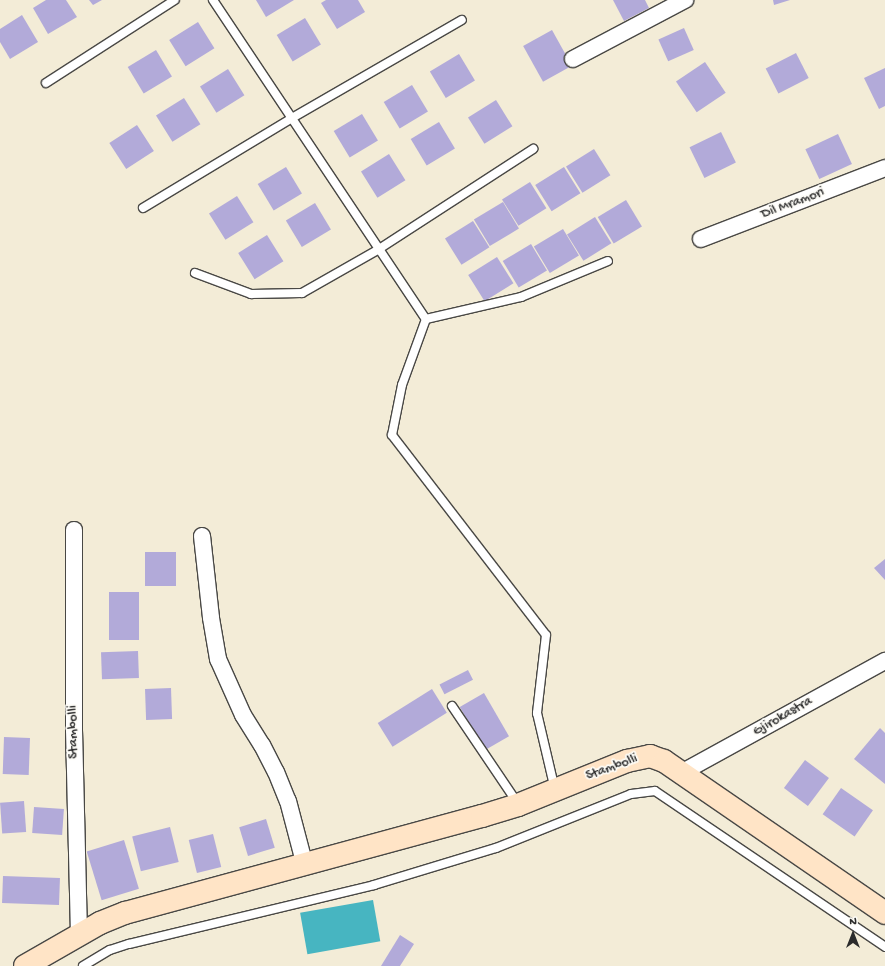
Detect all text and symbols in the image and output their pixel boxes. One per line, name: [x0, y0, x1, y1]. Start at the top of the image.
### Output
street label: Dil Mramori: [759, 184, 827, 224]
street label: Gjirokastra: [750, 693, 816, 741]
street label: Stambolli: [65, 705, 83, 759]
street label: Stambolli: [584, 751, 640, 785]
north arrow: [833, 914, 873, 954]
text: N: [849, 916, 857, 928]

